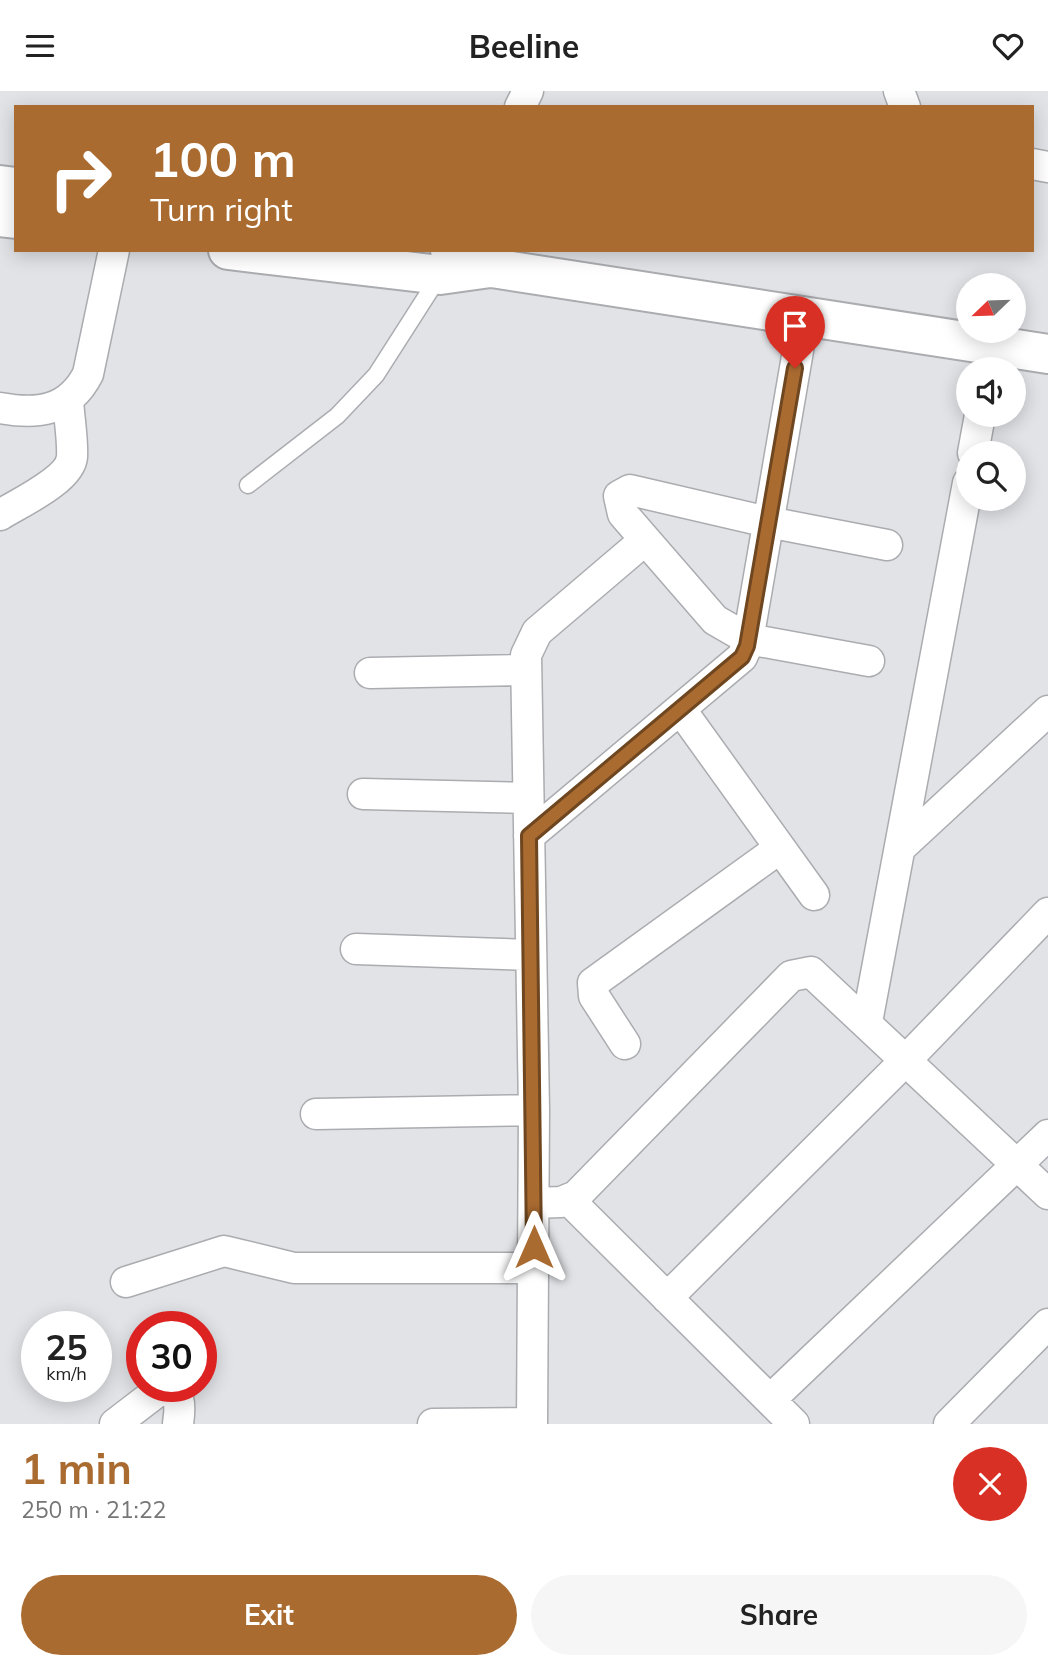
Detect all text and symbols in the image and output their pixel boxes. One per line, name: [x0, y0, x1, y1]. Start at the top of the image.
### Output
text: Beeline: [469, 26, 579, 66]
icon: menu: [21, 27, 59, 65]
icon: heart: [989, 27, 1027, 65]
text: 100 m: [150, 128, 296, 189]
icon: right: [35, 133, 126, 224]
text: Turn right: [150, 189, 293, 229]
north arrow: [956, 273, 1026, 343]
map controls: [956, 273, 1026, 511]
pin: [765, 296, 825, 368]
icon: arrive: [776, 307, 814, 345]
button: sound: [956, 357, 1026, 427]
button: search: [956, 441, 1026, 511]
position arrow: [497, 1210, 571, 1284]
speed limit sign: 30: [126, 1311, 217, 1402]
text: 25: [45, 1325, 88, 1369]
text: km/h: [46, 1362, 87, 1385]
text: 1 min: [21, 1442, 132, 1495]
button: close: [953, 1447, 1027, 1521]
text: 250 m · 21:22: [21, 1495, 166, 1524]
button: Exit: [21, 1575, 517, 1655]
button: Share: [531, 1575, 1027, 1655]

